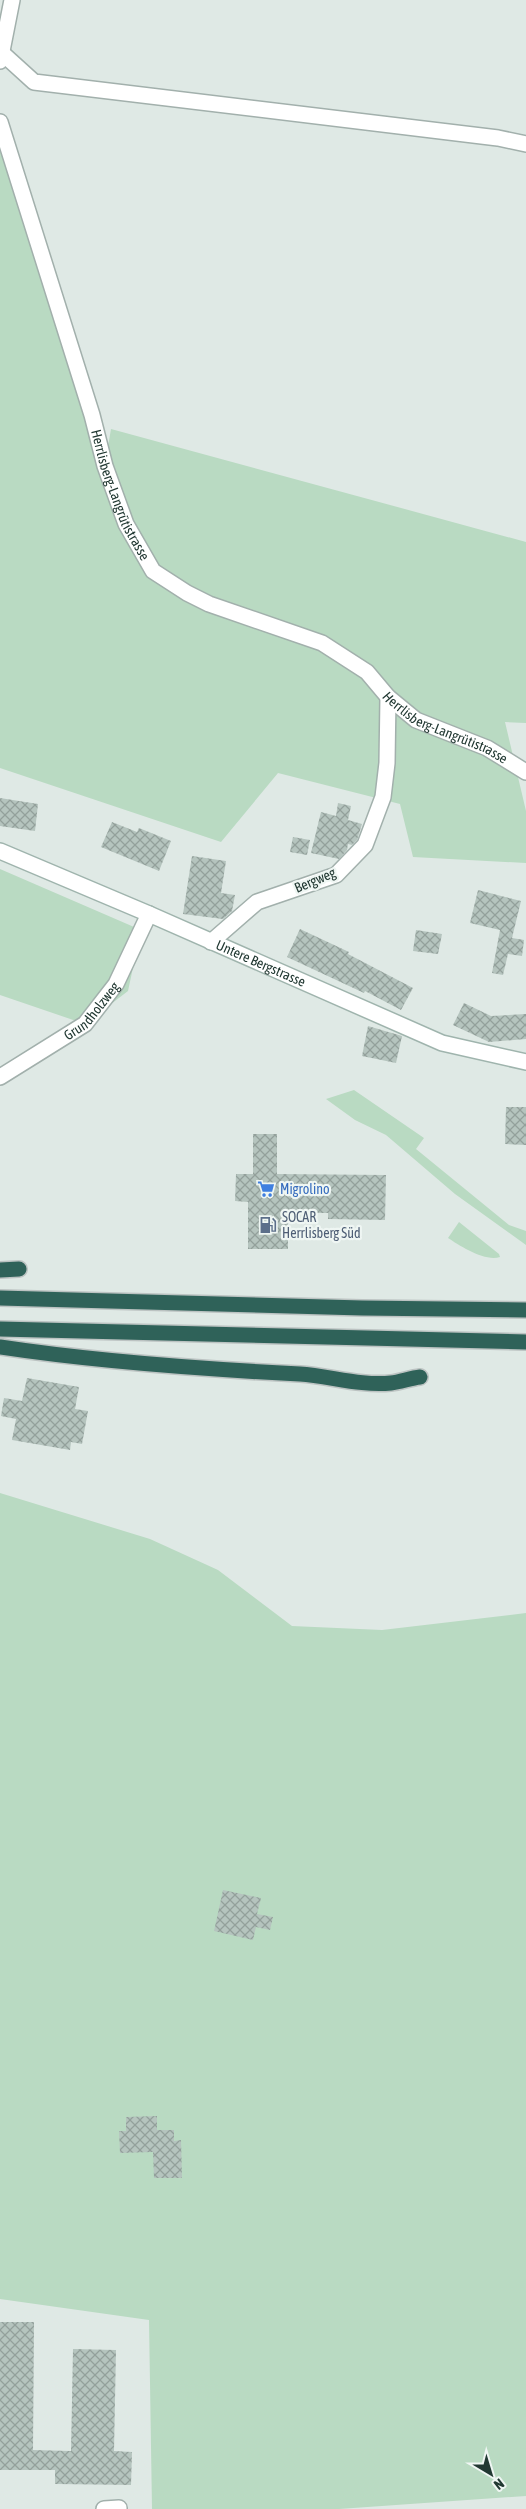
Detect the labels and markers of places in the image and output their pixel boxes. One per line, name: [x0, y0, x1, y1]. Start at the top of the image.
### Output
supermarket icon: Migrolino: [256, 1179, 276, 1199]
place label: Migrolino: [280, 1181, 330, 1197]
place label: SOCAR Herrlisberg Süd: [282, 1209, 361, 1241]
fuel station icon: SOCAR Herrlisberg Süd: [258, 1215, 278, 1235]

